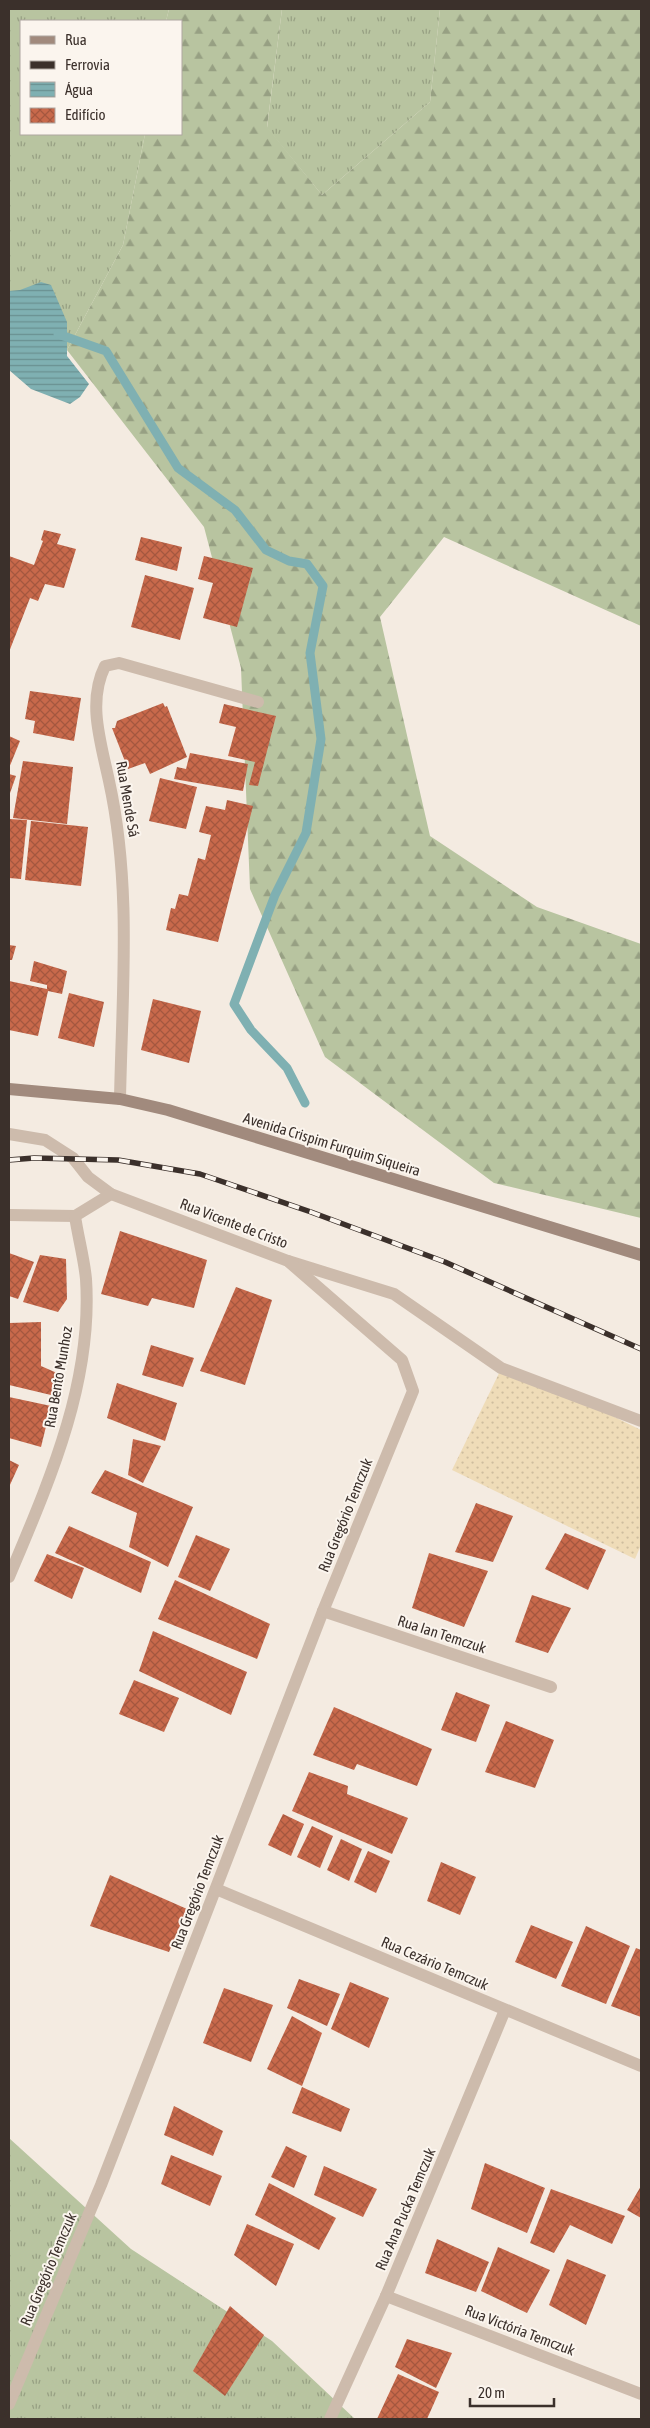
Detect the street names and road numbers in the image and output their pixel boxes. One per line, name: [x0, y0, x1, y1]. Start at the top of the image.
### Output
street label: Rua Mende Sá: [113, 760, 143, 838]
street label: Avenida Crispim Furquim Siqueira: [241, 1109, 423, 1179]
street label: Rua Vicente de Cristo: [178, 1195, 290, 1251]
street label: Rua Bento Munhoz: [41, 1325, 75, 1429]
street label: Rua Gregório Temczuk: [314, 1455, 376, 1574]
street label: Rua Ian Temczuk: [396, 1612, 489, 1656]
street label: Rua Gregório Temczuk: [167, 1832, 227, 1952]
street label: Rua Cezário Temczuk: [379, 1933, 492, 1993]
street label: Rua Ana Pucka Temczuk: [372, 2145, 439, 2273]
street label: Rua Gregório Temczuk: [16, 2210, 80, 2328]
street label: Rua Victória Temczuk: [463, 2301, 578, 2359]

